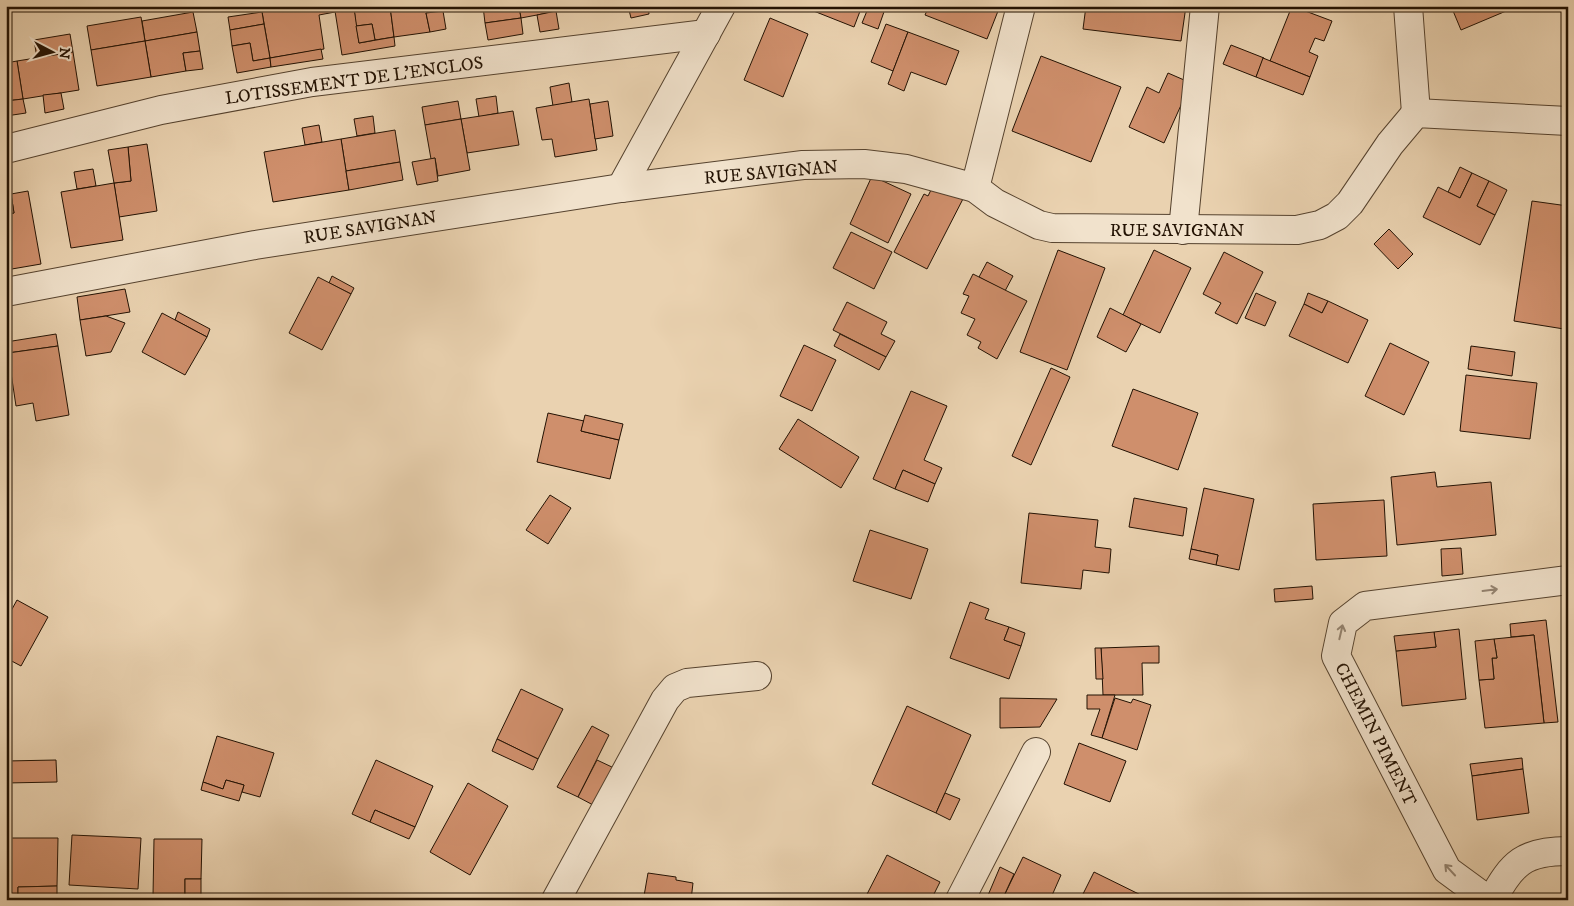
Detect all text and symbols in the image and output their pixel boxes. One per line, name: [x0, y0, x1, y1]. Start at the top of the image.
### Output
north arrow: [28, 28, 78, 78]
text: N: [54, 47, 73, 60]
street label: LOTISSEMENT DE L'ENCLOS: [224, 52, 485, 110]
street label: RUE SAVIGNAN: [703, 156, 839, 190]
street label: RUE SAVIGNAN: [302, 207, 438, 249]
street label: RUE SAVIGNAN: [1110, 220, 1244, 242]
one-way arrow: [1481, 585, 1497, 595]
one-way arrow: [1337, 625, 1346, 641]
street label: CHEMIN PIMENT: [1329, 659, 1421, 810]
one-way arrow: [1444, 864, 1456, 877]

